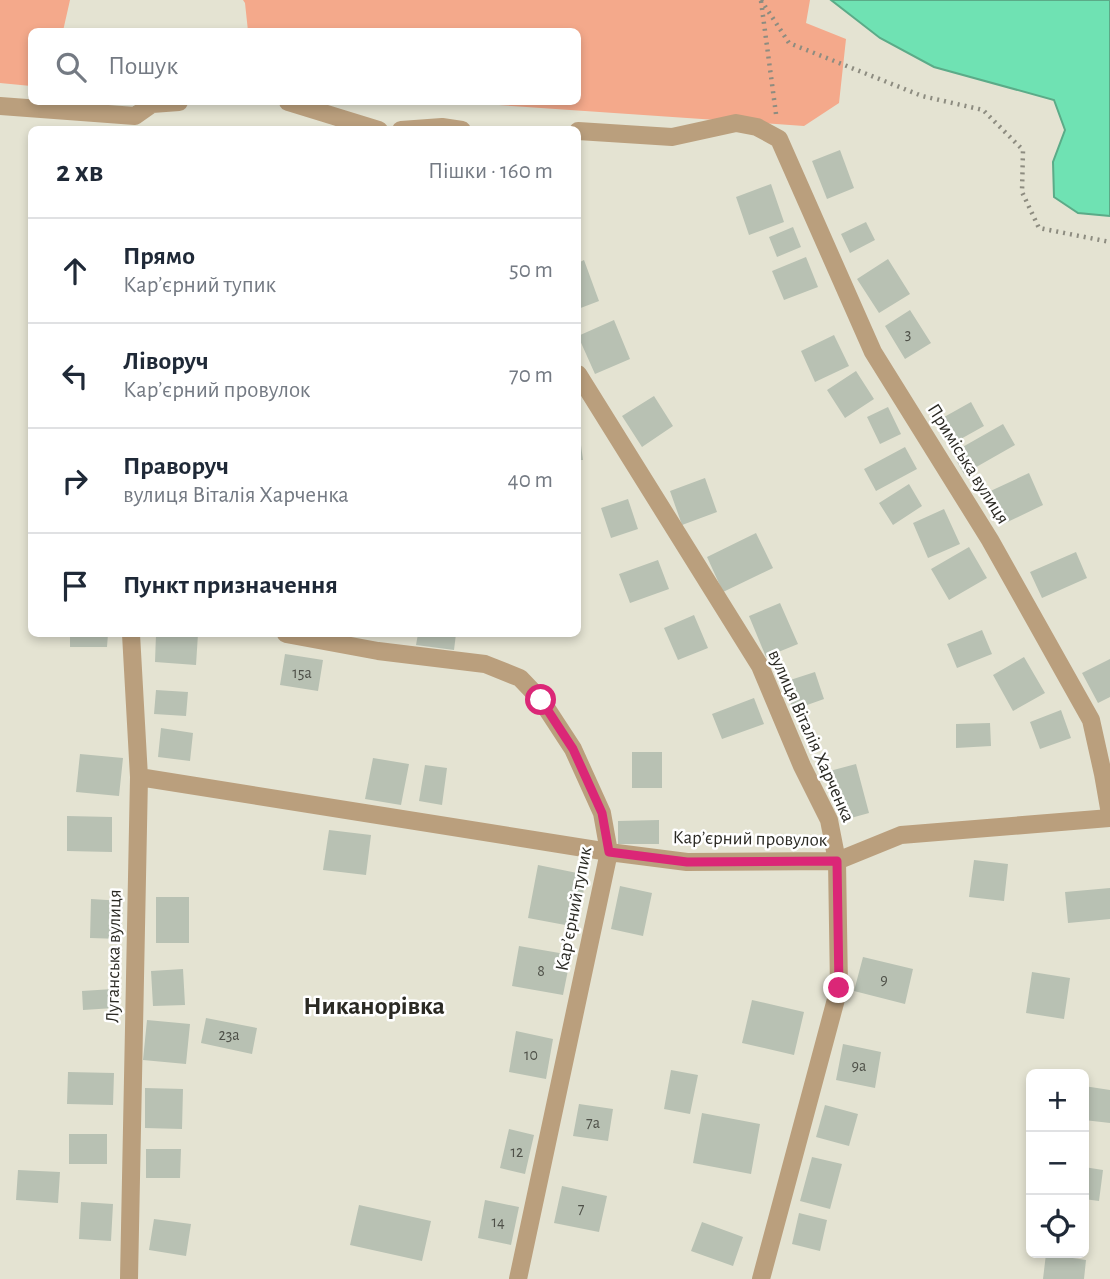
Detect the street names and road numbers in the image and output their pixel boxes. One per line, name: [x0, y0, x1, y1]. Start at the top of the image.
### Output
street label: Приміська вулиця: [923, 401, 1013, 527]
street label: вулиця Віталія Харченка: [764, 647, 858, 825]
street label: Карʼєрний провулок: [672, 828, 828, 850]
street label: Карʼєрний тупик: [553, 845, 595, 973]
street label: Луганська вулиця: [103, 889, 125, 1023]

